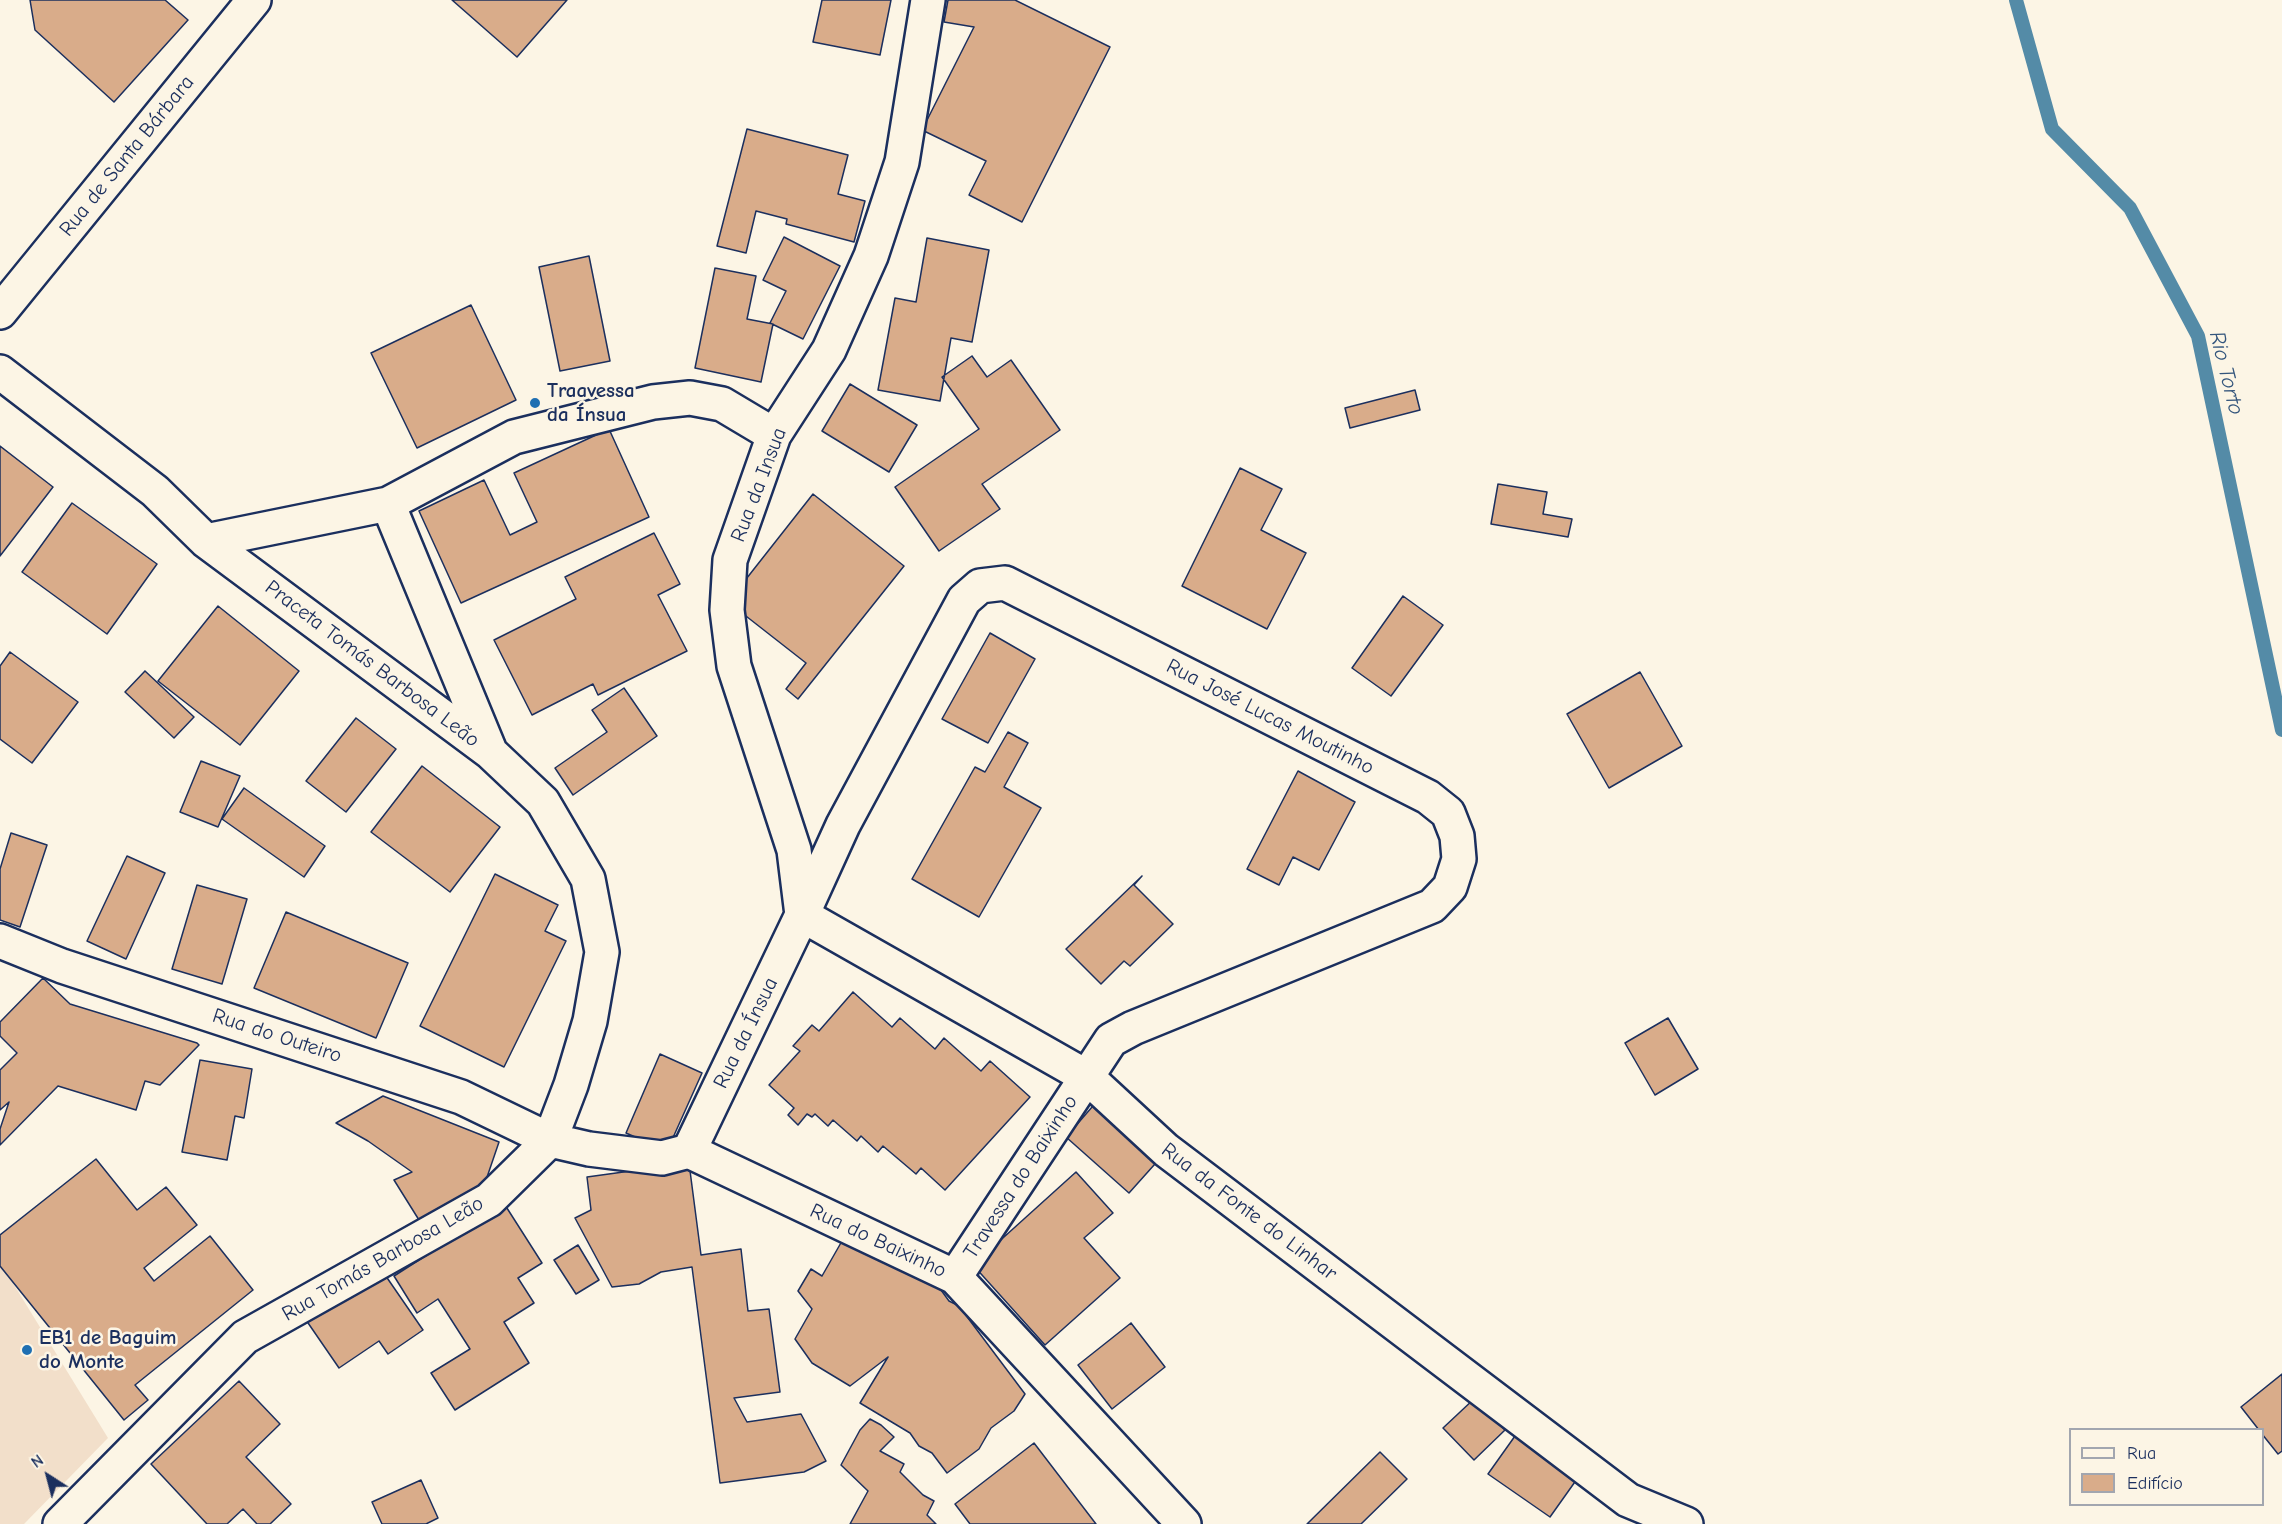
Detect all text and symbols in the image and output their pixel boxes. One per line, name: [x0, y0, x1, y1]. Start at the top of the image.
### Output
street label: Rua de Santa Bárbara: [54, 70, 200, 242]
water label: Rio Torto: [2203, 328, 2249, 418]
place label: Traavessa da Ínsua: [547, 378, 635, 428]
marker: Traavessa da Ínsua: [528, 396, 542, 410]
street label: Rua da Insua: [726, 424, 792, 546]
street label: Praceta Tomás Barbosa Leão: [260, 575, 484, 753]
street label: Rua José Lucas Moutinho: [1162, 654, 1378, 780]
street label: Rua da Ínsua: [708, 973, 784, 1093]
street label: Rua do Outeiro: [209, 1003, 345, 1069]
street label: Travessa do Baixinho: [959, 1090, 1083, 1264]
street label: Rua da Fonte do Linhar: [1156, 1138, 1342, 1286]
street label: Rua Tomás Barbosa Leão: [278, 1191, 488, 1327]
street label: Rua do Baixinho: [806, 1198, 950, 1284]
place label: EB1 de Baguim do Monte: [39, 1325, 176, 1375]
marker: EB1 de Baguim do Monte: [20, 1343, 34, 1357]
legend: [2069, 1428, 2264, 1506]
text: Rua: [2127, 1443, 2156, 1464]
north arrow: [18, 1446, 78, 1506]
text: N: [28, 1451, 47, 1472]
text: Edifício: [2127, 1473, 2183, 1494]

